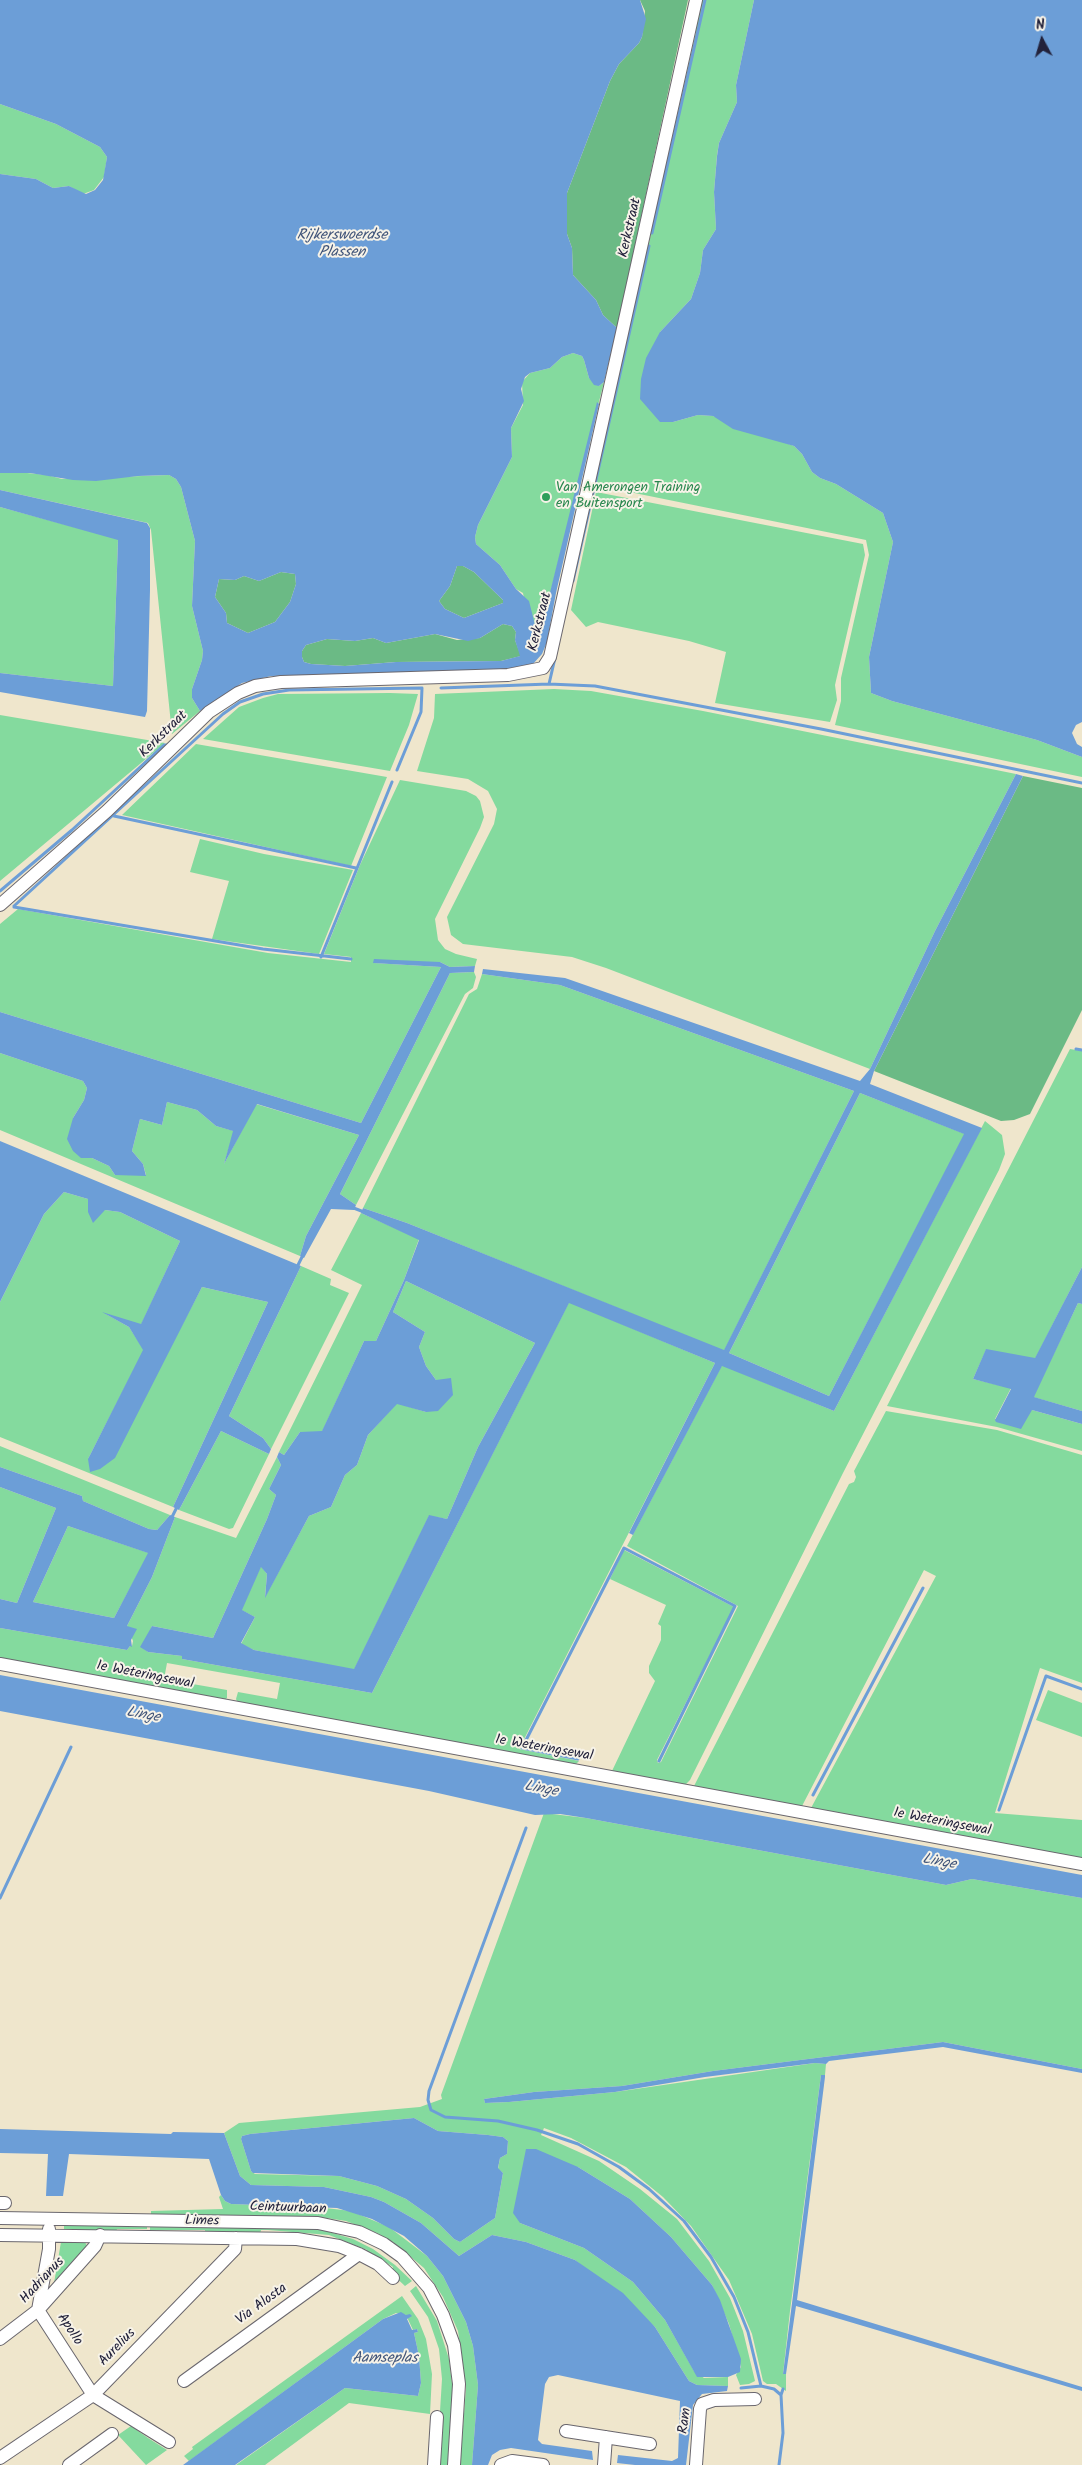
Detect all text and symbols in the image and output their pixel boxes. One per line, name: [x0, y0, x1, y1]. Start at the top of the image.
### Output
text: N: [1035, 14, 1046, 36]
north arrow: [1017, 15, 1067, 65]
street label: Kerkstraat: [616, 197, 646, 259]
water label: Rijkerswoerdse Plassen: [297, 227, 387, 262]
place label: Van Amerongen Training en Buitensport: [556, 481, 700, 514]
marker: Van Amerongen Training en Buitensport: [540, 491, 552, 503]
street label: Kerkstraat: [526, 591, 556, 653]
street label: Kerkstraat: [136, 708, 192, 762]
street label: 1e Weteringsewal: [95, 1658, 195, 1694]
water label: Linge: [125, 1704, 161, 1728]
street label: 1e Weteringsewal: [494, 1732, 594, 1766]
water label: Linge: [523, 1778, 559, 1802]
street label: 1e Weteringsewal: [892, 1805, 992, 1841]
water label: Linge: [921, 1851, 957, 1875]
street label: Ceintuurbaan: [249, 2199, 327, 2219]
street label: Limes: [185, 2213, 219, 2231]
street label: Hadrianus: [17, 2254, 69, 2308]
street label: Via Alosta: [233, 2281, 291, 2329]
street label: Apollo: [52, 2311, 86, 2349]
street label: Aurelius: [96, 2326, 140, 2370]
water label: Aamseplas: [352, 2350, 418, 2368]
street label: Ram: [676, 2407, 696, 2435]

